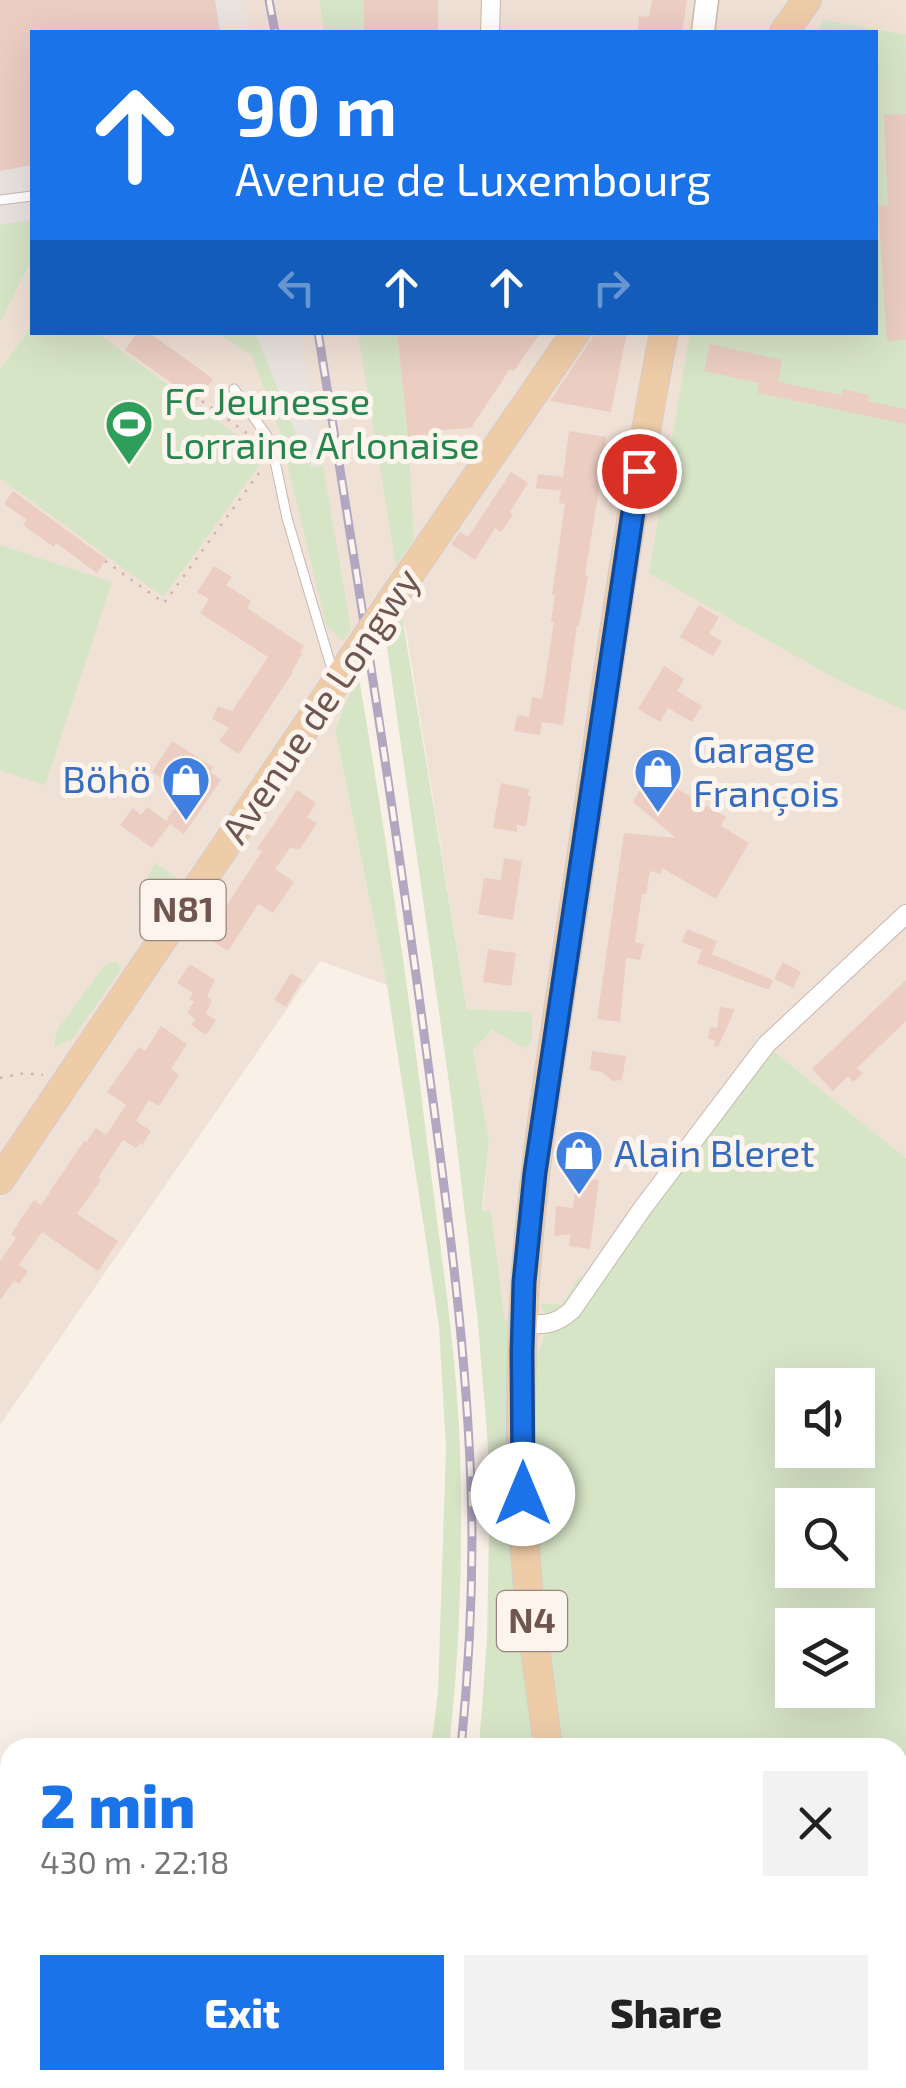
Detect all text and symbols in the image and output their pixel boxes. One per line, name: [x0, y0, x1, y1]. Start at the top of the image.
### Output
text: 90 m: [235, 66, 397, 150]
icon: ahead: [70, 70, 200, 200]
text: Avenue de Luxembourg: [235, 151, 711, 205]
icon: left: [269, 260, 324, 315]
icon: ahead: [374, 260, 429, 315]
icon: ahead: [479, 260, 534, 315]
icon: right: [584, 260, 639, 315]
place label: FC Jeunesse Lorraine Arlonaise: [164, 377, 480, 467]
sports icon: FC Jeunesse Lorraine Arlonaise: [103, 398, 155, 466]
pin: [597, 429, 682, 514]
icon: arrive: [612, 444, 667, 499]
street label: Avenue de Longwy: [210, 558, 428, 851]
place label: Garage François: [693, 725, 840, 816]
shop icon: Garage François: [632, 746, 684, 814]
shop icon: Böhö: [160, 754, 212, 822]
place label: Böhö: [62, 755, 151, 801]
road number: N81: [140, 880, 226, 940]
shop icon: Alain Bleret: [553, 1128, 605, 1196]
place label: Alain Bleret: [614, 1129, 815, 1175]
map controls: [775, 1368, 875, 1708]
button: sound: [775, 1368, 875, 1468]
position arrow: [471, 1442, 575, 1546]
button: search: [775, 1488, 875, 1588]
road number: N4: [497, 1591, 567, 1651]
button: layers: [775, 1608, 875, 1708]
text: 2 min: [40, 1768, 195, 1840]
button: close: [763, 1771, 868, 1876]
text: 430 m · 22:18: [40, 1842, 229, 1880]
button: Exit: [40, 1955, 444, 2070]
button: Share: [464, 1955, 868, 2070]

